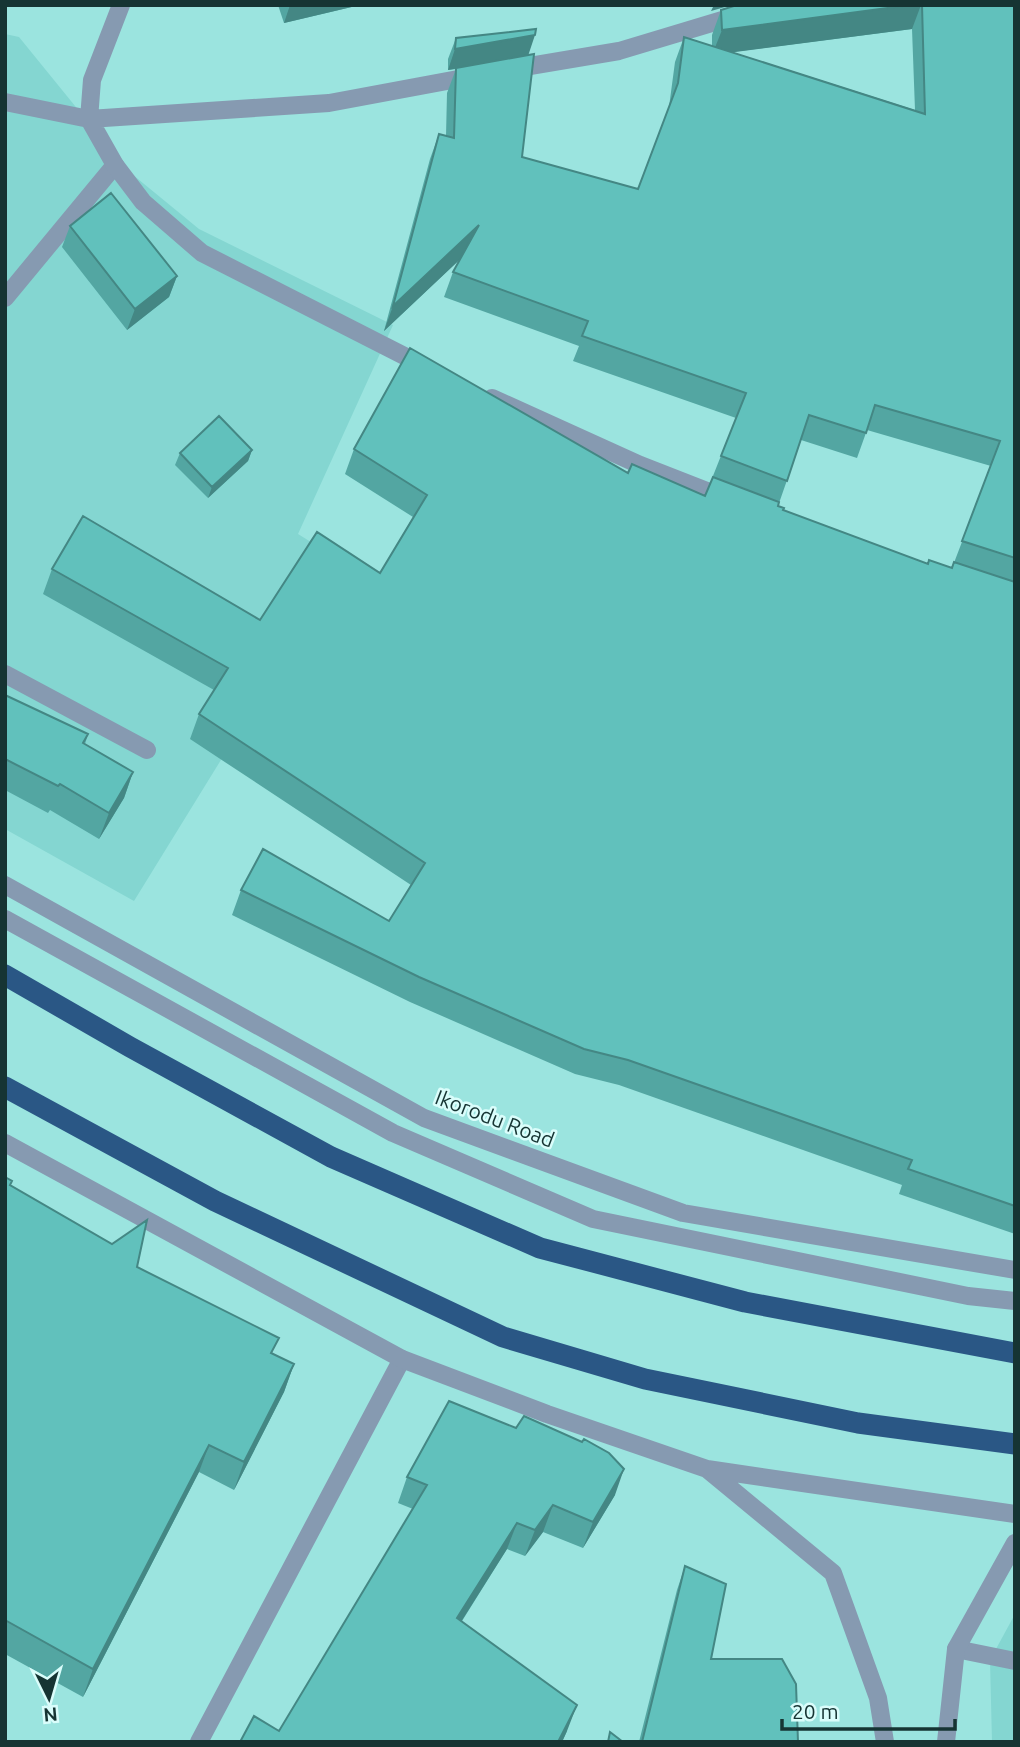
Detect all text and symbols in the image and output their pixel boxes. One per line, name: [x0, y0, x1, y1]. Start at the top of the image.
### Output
street label: Ikorodu Road: [432, 1084, 558, 1152]
north arrow: [14, 1663, 84, 1733]
scale bar: [782, 1688, 955, 1732]
text: 20 m: [792, 1699, 839, 1723]
text: N: [42, 1703, 59, 1727]

